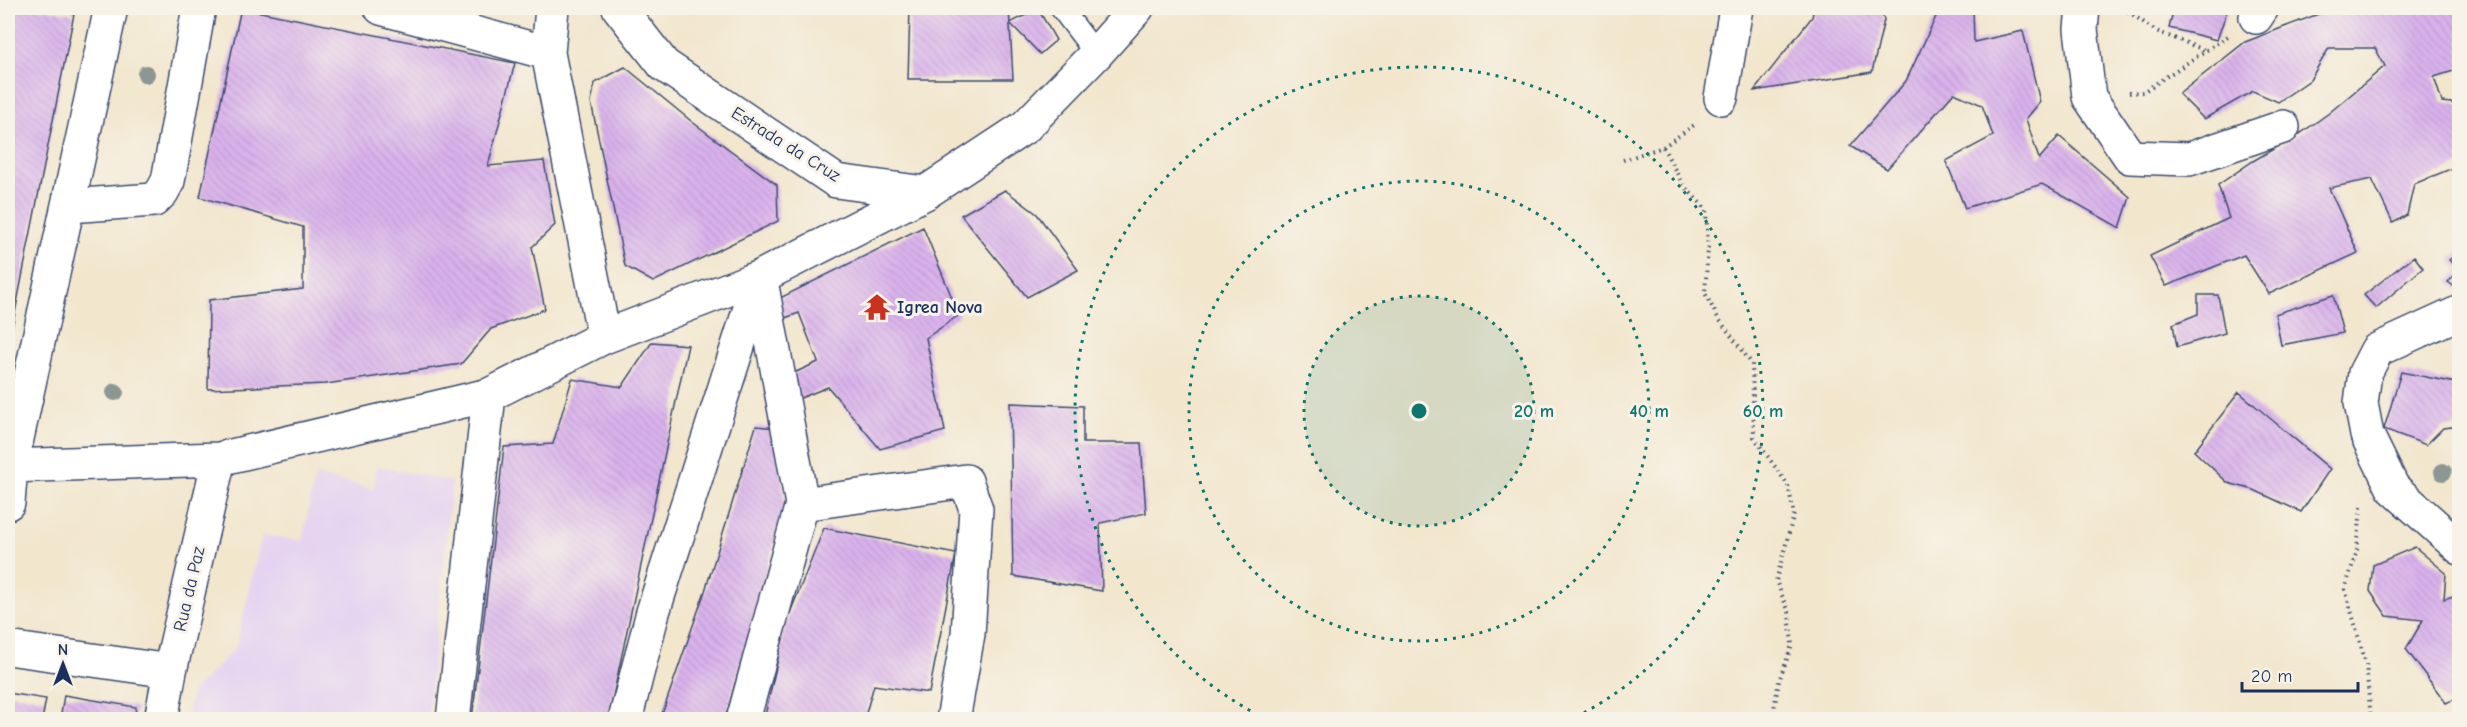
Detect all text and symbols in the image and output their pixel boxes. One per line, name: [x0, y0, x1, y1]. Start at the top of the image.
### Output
street label: Estrada da Cruz: [727, 103, 844, 186]
temple icon: Igrea Nova: [862, 292, 892, 322]
place label: Igrea Nova: [897, 297, 983, 318]
centre of rings: [1409, 401, 1429, 421]
text: 20 m: [1514, 401, 1554, 422]
text: 40 m: [1629, 401, 1669, 422]
text: 60 m: [1743, 401, 1783, 422]
street label: Rua da Paz: [170, 544, 209, 634]
north arrow: [33, 634, 93, 694]
text: N: [58, 641, 68, 659]
scale bar: [2242, 655, 2358, 693]
text: 20 m: [2251, 666, 2292, 687]

